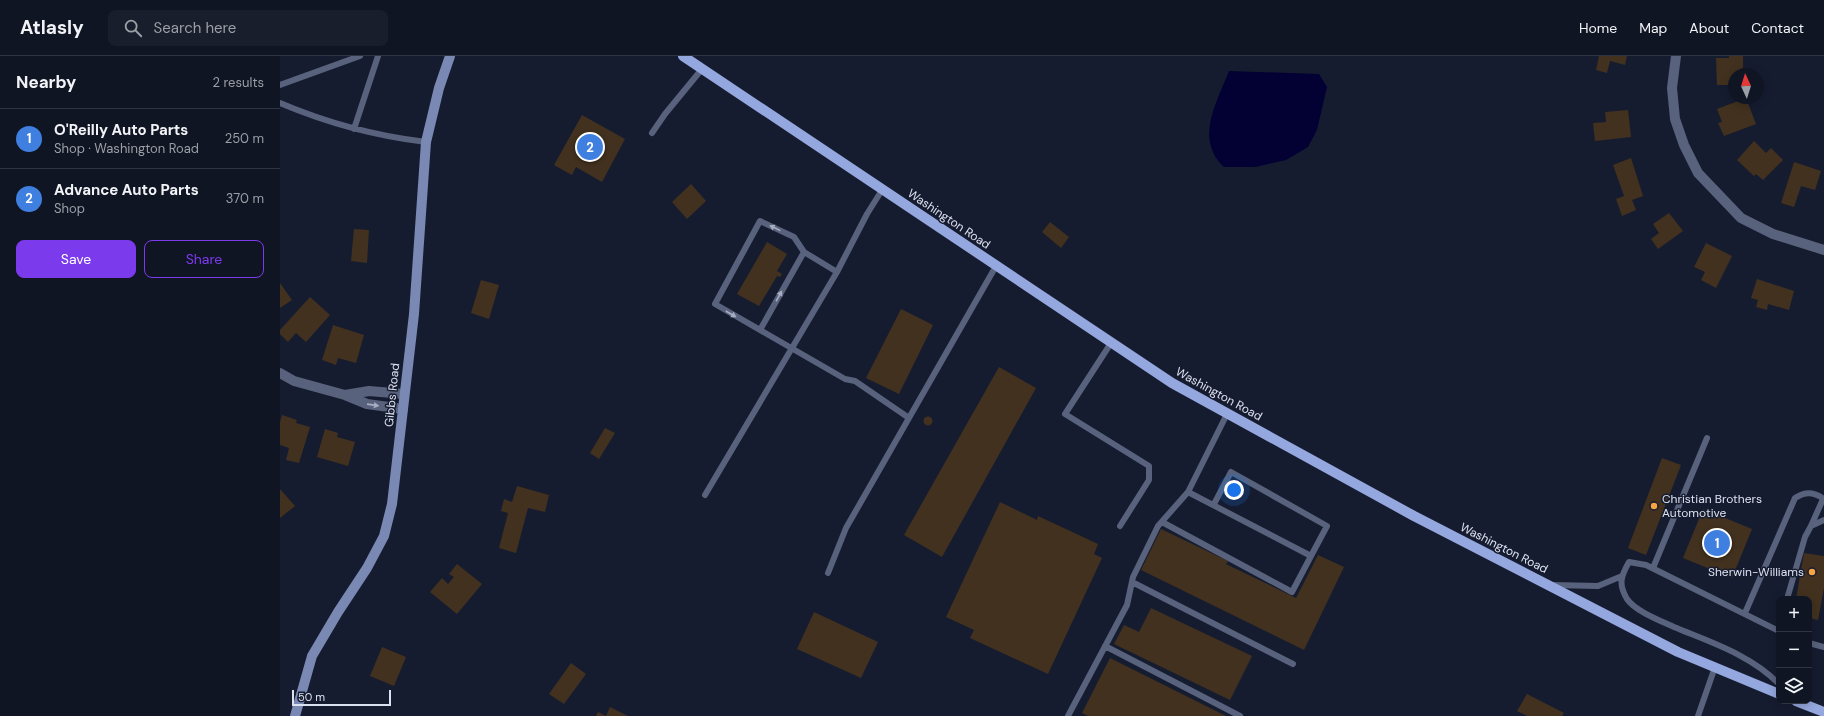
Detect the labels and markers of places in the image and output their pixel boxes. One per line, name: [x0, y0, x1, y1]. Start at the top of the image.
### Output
pin: 2: [577, 132, 603, 162]
place label: Christian Brothers Automotive: [1662, 491, 1762, 521]
marker: Christian Brothers Automotive: [1649, 501, 1659, 511]
pin: 1: [1704, 528, 1730, 558]
place label: Sherwin-Williams: [1708, 564, 1804, 580]
marker: Sherwin-Williams: [1807, 567, 1817, 577]

